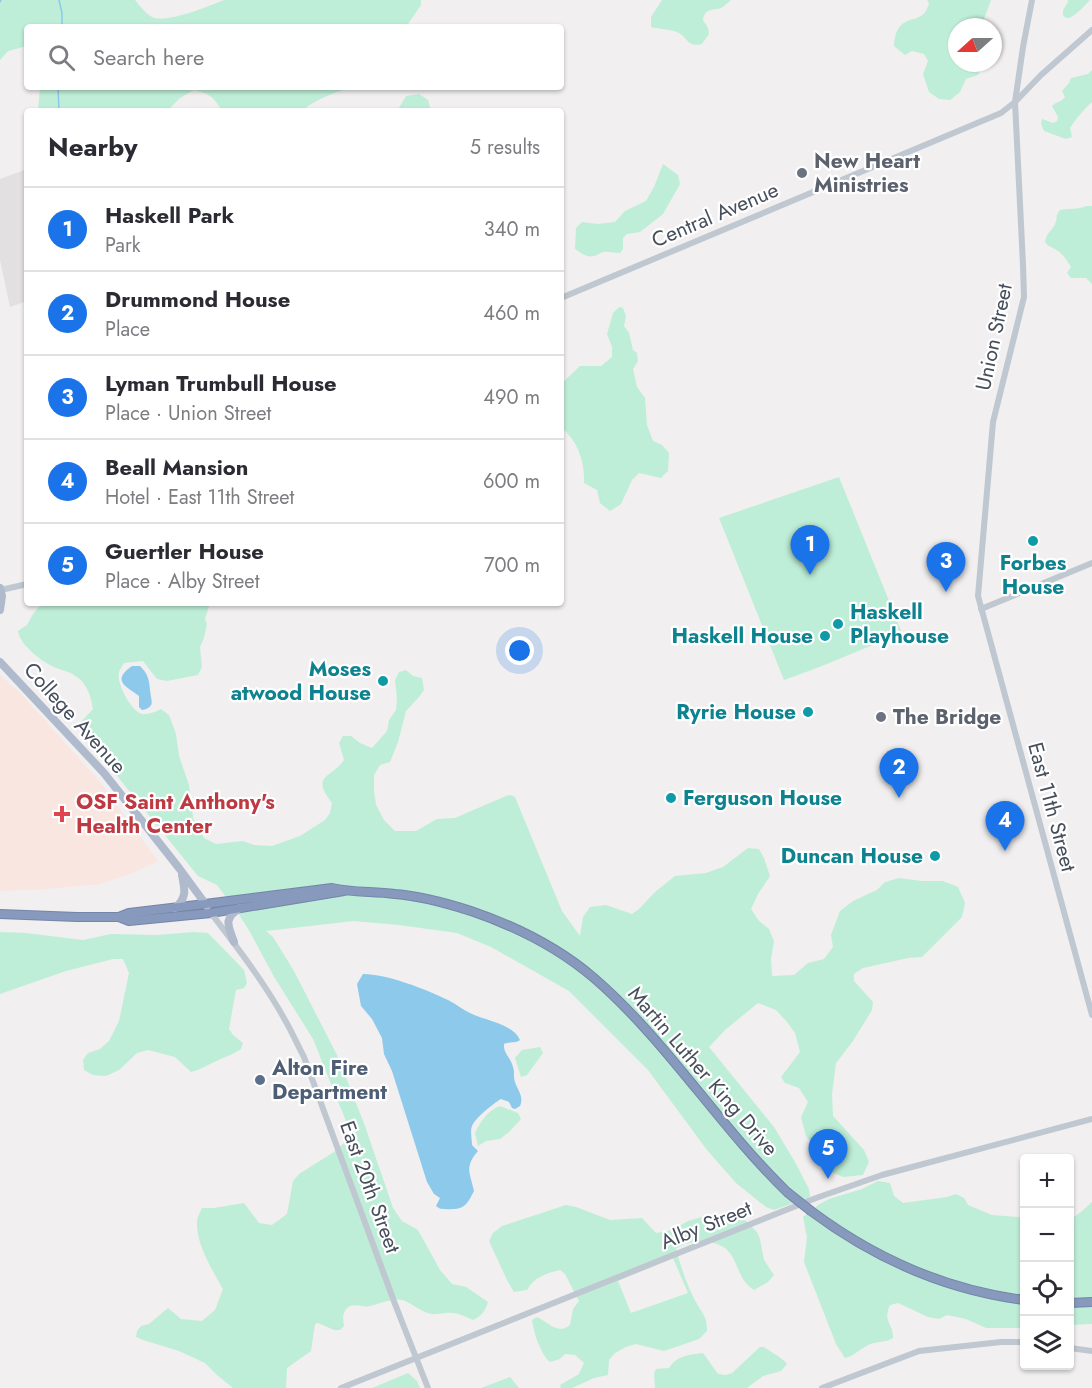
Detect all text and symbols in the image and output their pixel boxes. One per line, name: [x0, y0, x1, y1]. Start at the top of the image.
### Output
north arrow: [948, 18, 1002, 72]
search box: [24, 24, 564, 90]
icon: search: [45, 41, 78, 74]
text: Search here: [93, 41, 204, 73]
text: Nearby: [48, 128, 137, 166]
text: 5 results: [470, 133, 540, 162]
place label: New Heart Ministries: [814, 146, 920, 200]
marker: New Heart Ministries: [795, 166, 809, 180]
street label: Central Avenue: [647, 175, 783, 255]
text: Haskell Park: [105, 199, 234, 231]
text: 1: [62, 215, 73, 244]
text: 340 m: [484, 215, 540, 244]
text: Park: [105, 231, 141, 260]
street label: Union Street: [968, 281, 1020, 393]
text: Drummond House: [105, 283, 290, 315]
text: 2: [61, 299, 74, 328]
text: 460 m: [483, 299, 540, 328]
text: Place: [105, 315, 150, 344]
text: Lyman Trumbull House: [105, 367, 337, 399]
text: 3: [61, 383, 74, 412]
text: 490 m: [483, 383, 540, 412]
text: Place · Union Street: [105, 399, 271, 428]
text: Beall Mansion: [105, 451, 248, 483]
text: 4: [61, 467, 74, 496]
text: 600 m: [483, 467, 540, 496]
text: Hotel · East 11th Street: [105, 483, 294, 512]
pin: 1: [790, 526, 830, 575]
marker: Forbes House: [1026, 534, 1040, 548]
text: Guertler House: [105, 535, 264, 567]
pin: 3: [926, 542, 966, 592]
place label: Forbes House: [1000, 548, 1067, 602]
text: 5: [61, 551, 74, 580]
text: 700 m: [484, 551, 540, 580]
text: Place · Alby Street: [105, 567, 259, 596]
place label: Haskell Playhouse: [850, 597, 949, 651]
marker: Haskell Playhouse: [831, 617, 845, 631]
place label: Haskell House: [672, 621, 813, 651]
marker: Haskell House: [818, 629, 832, 643]
your location: [505, 636, 534, 665]
place label: Moses atwood House: [231, 654, 371, 708]
street label: College Avenue: [17, 656, 133, 781]
marker: Moses atwood House: [376, 674, 390, 688]
place label: Ryrie House: [676, 697, 796, 727]
place label: The Bridge: [893, 702, 1001, 732]
marker: Ryrie House: [801, 705, 815, 719]
marker: The Bridge: [874, 710, 888, 724]
street label: East 11th Street: [1020, 739, 1084, 875]
pin: 2: [880, 748, 918, 798]
place label: Ferguson House: [683, 783, 842, 813]
place label: OSF Saint Anthony's Health Center: [76, 787, 275, 841]
marker: Ferguson House: [664, 791, 678, 805]
pin: 4: [986, 802, 1024, 851]
marker: OSF Saint Anthony's Health Center: [53, 805, 71, 823]
place label: Duncan House: [781, 841, 923, 871]
marker: Duncan House: [928, 849, 942, 863]
street label: Martin Luther King Drive: [621, 980, 785, 1162]
place label: Alton Fire Department: [271, 1053, 387, 1107]
marker: Alton Fire Department: [253, 1073, 267, 1087]
street label: East 20th Street: [332, 1117, 408, 1257]
pin: 5: [808, 1130, 848, 1179]
map controls: [1020, 1154, 1074, 1370]
button: +: [1020, 1154, 1074, 1208]
street label: Alby Street: [656, 1193, 756, 1257]
button: −: [1020, 1208, 1074, 1262]
button: locate: [1020, 1262, 1074, 1316]
button: layers: [1020, 1316, 1074, 1370]

